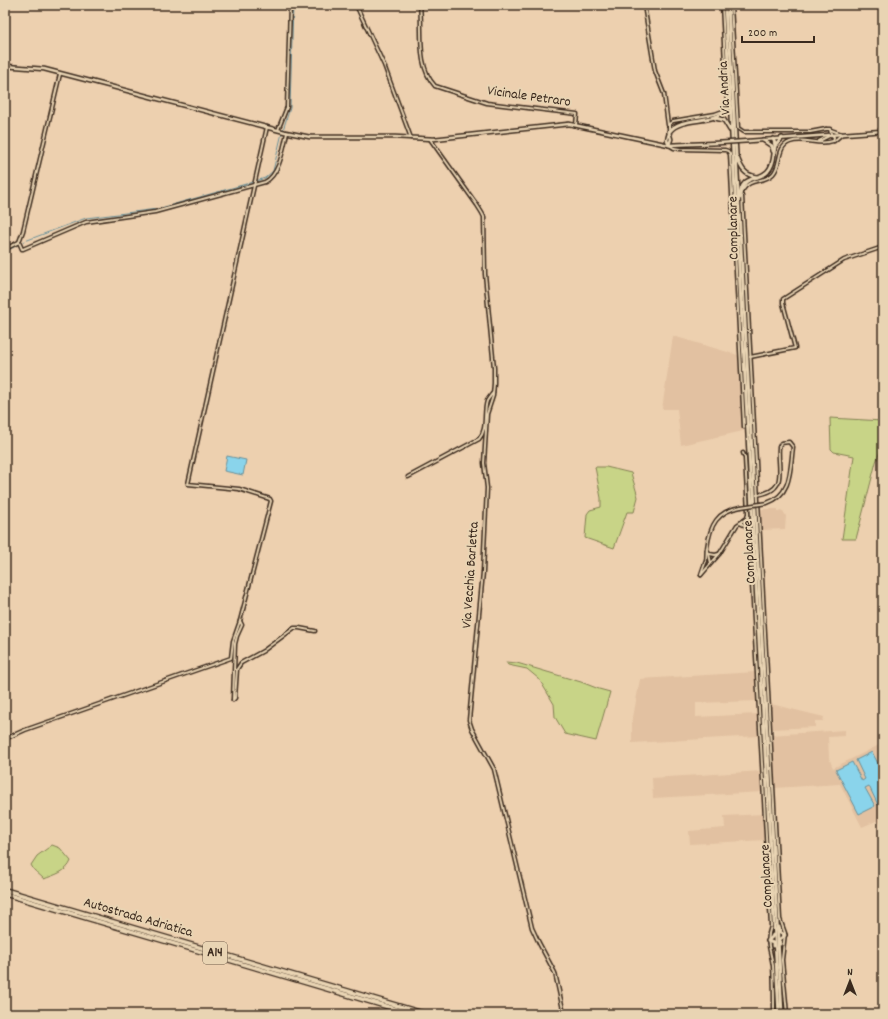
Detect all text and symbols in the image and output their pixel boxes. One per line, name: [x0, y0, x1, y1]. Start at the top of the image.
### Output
scale bar: [742, 18, 814, 44]
text: 200 m: [748, 25, 777, 42]
street label: Via Andria: [714, 60, 736, 116]
street label: Vicinale Petraro: [486, 81, 572, 113]
street label: Complanare: [723, 196, 745, 260]
street label: Complanare: [738, 520, 762, 584]
street label: Via Vecchia Barletta: [457, 521, 485, 629]
street label: Complanare: [755, 844, 779, 908]
street label: Autostrada Adriatica: [81, 893, 195, 943]
road number: A14: [203, 942, 227, 964]
north arrow: [830, 961, 870, 1001]
text: N: [847, 965, 853, 981]

